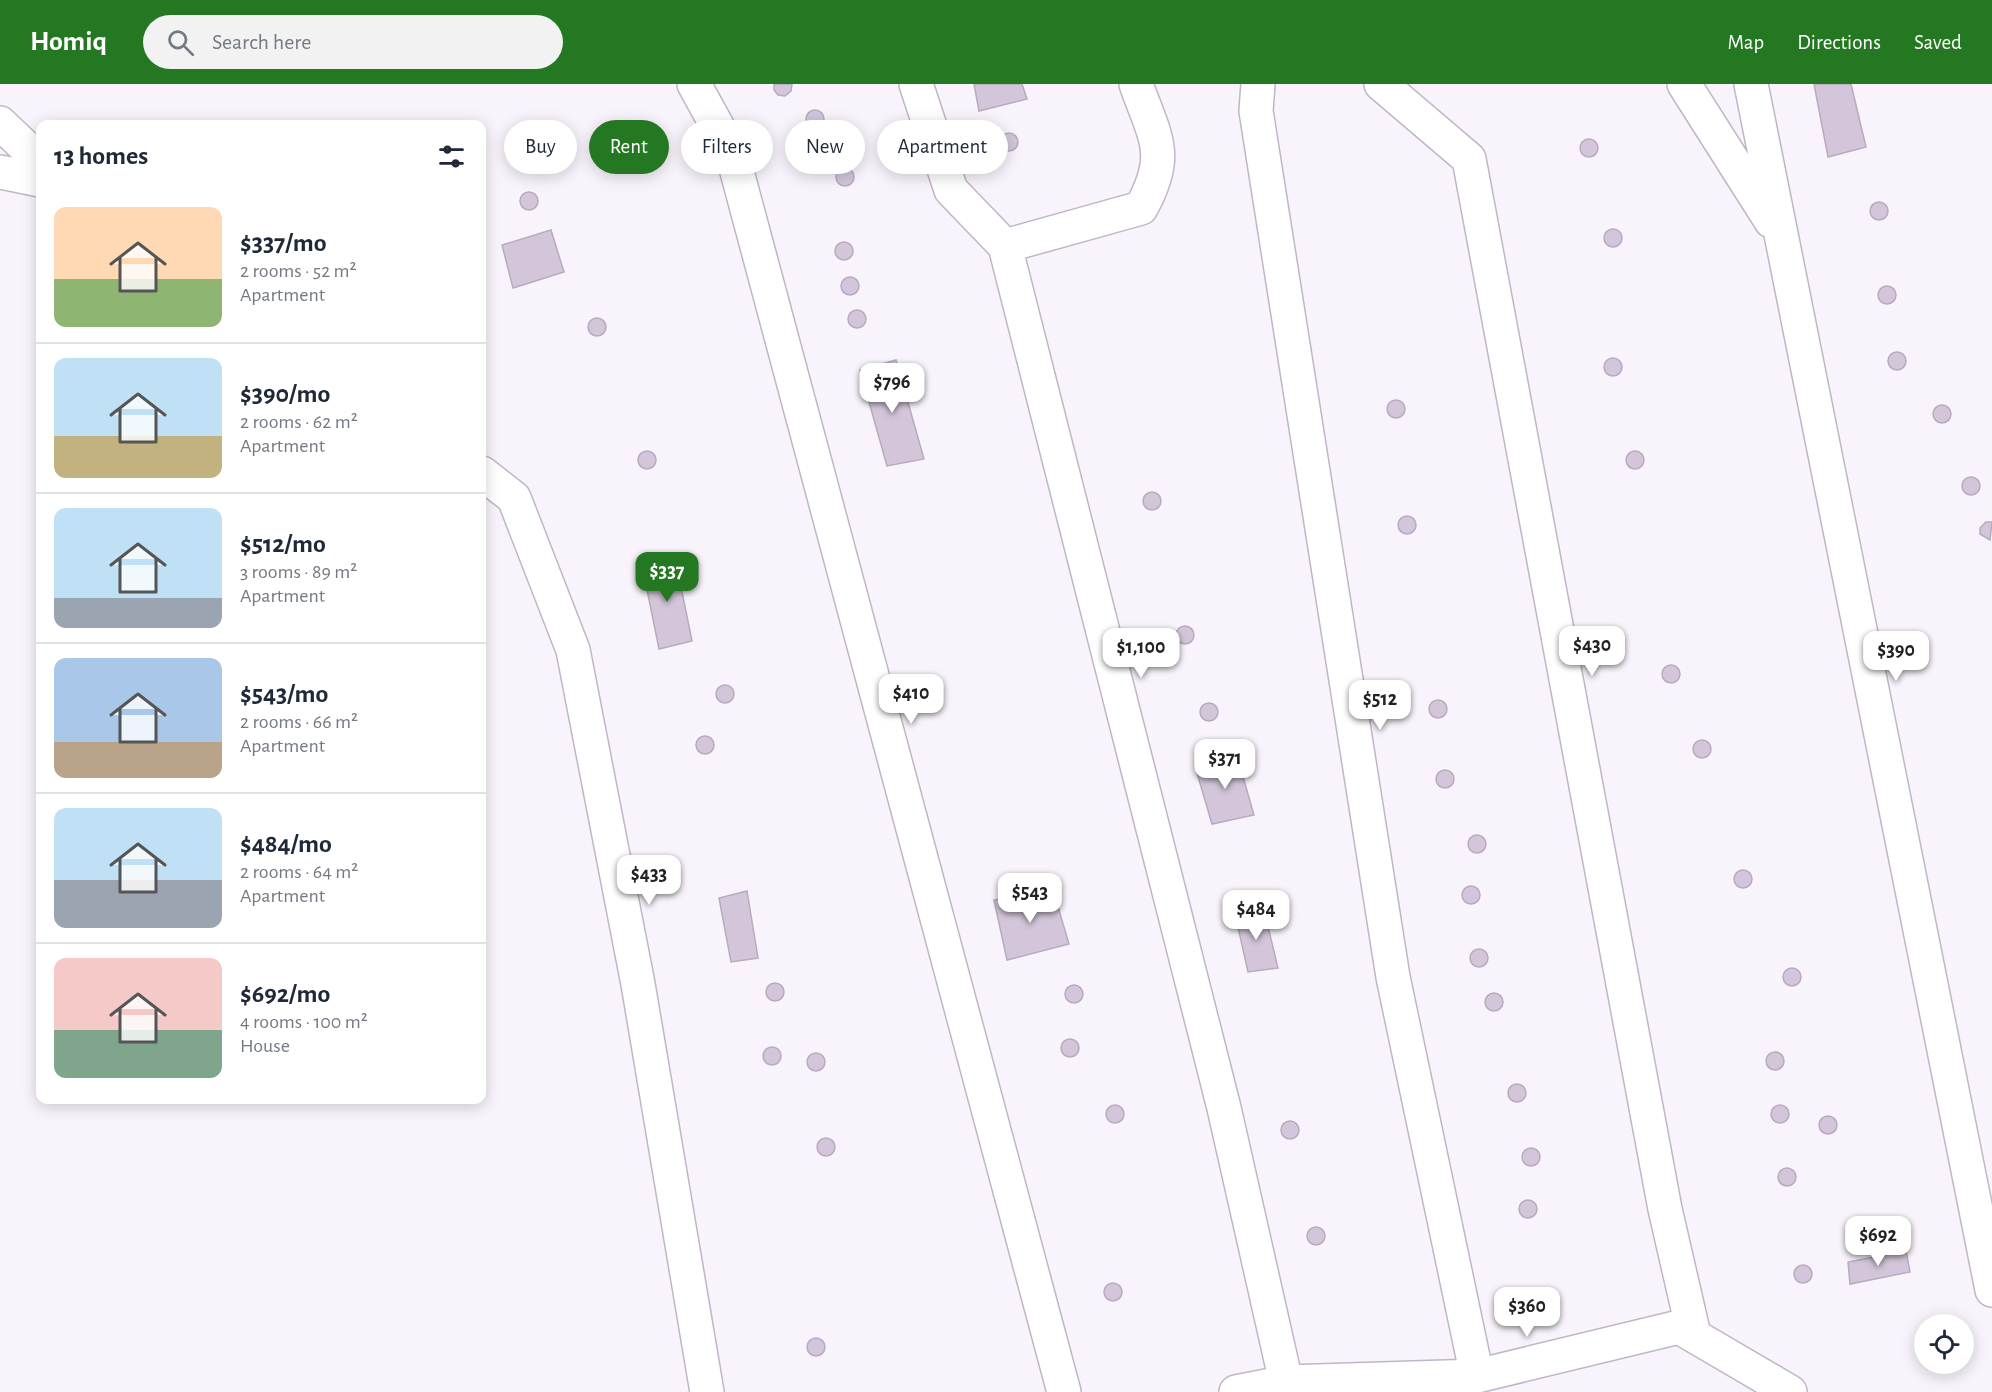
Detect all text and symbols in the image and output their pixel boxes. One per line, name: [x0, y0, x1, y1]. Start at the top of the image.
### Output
search box: [143, 15, 563, 69]
icon: search: [164, 26, 197, 59]
text: Homiq: [30, 28, 107, 56]
text: Search here: [212, 31, 312, 53]
text: Map: [1728, 32, 1764, 53]
text: Directions: [1797, 32, 1881, 53]
text: Saved: [1914, 32, 1962, 53]
chip: Buy: [504, 120, 577, 174]
chip: Rent: [589, 120, 669, 174]
chip: Filters: [681, 120, 773, 174]
chip: New: [785, 120, 865, 174]
chip: Apartment: [877, 120, 1008, 174]
icon: filters: [435, 140, 468, 173]
text: 13 homes: [54, 143, 148, 169]
text: $337/mo: [240, 230, 327, 256]
icon: home: [102, 231, 174, 303]
text: 2 rooms · 52 m²: [240, 261, 357, 281]
text: Apartment: [240, 285, 325, 305]
pin: $796: [856, 363, 928, 414]
text: $796: [874, 372, 910, 392]
text: $390/mo: [240, 381, 330, 407]
icon: home: [102, 382, 174, 454]
text: 2 rooms · 62 m²: [240, 412, 358, 432]
text: Apartment: [240, 436, 325, 456]
text: $512/mo: [240, 531, 326, 557]
icon: home: [102, 532, 174, 604]
pin: $337: [631, 552, 703, 603]
text: $337: [650, 561, 684, 581]
text: 3 rooms · 89 m²: [240, 562, 357, 582]
text: Apartment: [240, 586, 325, 606]
pin: $430: [1556, 626, 1628, 677]
pin: $1,100: [1092, 628, 1190, 679]
pin: $390: [1860, 631, 1932, 682]
text: $430: [1573, 635, 1611, 655]
text: $1,100: [1117, 637, 1165, 657]
text: $390: [1877, 640, 1915, 660]
pin: $410: [875, 674, 947, 725]
pin: $512: [1344, 680, 1416, 731]
text: $543/mo: [240, 681, 328, 707]
icon: home: [102, 682, 174, 754]
text: $410: [893, 683, 929, 703]
text: $512: [1363, 689, 1397, 709]
text: 2 rooms · 66 m²: [240, 712, 358, 732]
text: Apartment: [240, 736, 325, 756]
pin: $371: [1189, 739, 1261, 790]
text: $371: [1208, 748, 1242, 768]
text: $484/mo: [240, 831, 332, 857]
icon: home: [102, 832, 174, 904]
pin: $433: [613, 855, 685, 906]
text: 2 rooms · 64 m²: [240, 862, 358, 882]
text: $433: [631, 864, 667, 884]
pin: $543: [994, 873, 1066, 924]
text: $543: [1012, 882, 1048, 902]
text: Apartment: [240, 886, 325, 906]
pin: $484: [1220, 890, 1292, 941]
text: $484: [1237, 899, 1275, 919]
text: $692/mo: [240, 981, 330, 1007]
icon: home: [102, 982, 174, 1054]
text: 4 rooms · 100 m²: [240, 1012, 368, 1032]
text: House: [240, 1036, 290, 1056]
pin: $692: [1842, 1216, 1914, 1267]
text: $692: [1859, 1225, 1897, 1245]
pin: $360: [1491, 1287, 1563, 1338]
text: $360: [1508, 1296, 1546, 1316]
map controls: [1914, 1314, 1974, 1374]
button: locate: [1914, 1314, 1974, 1374]

